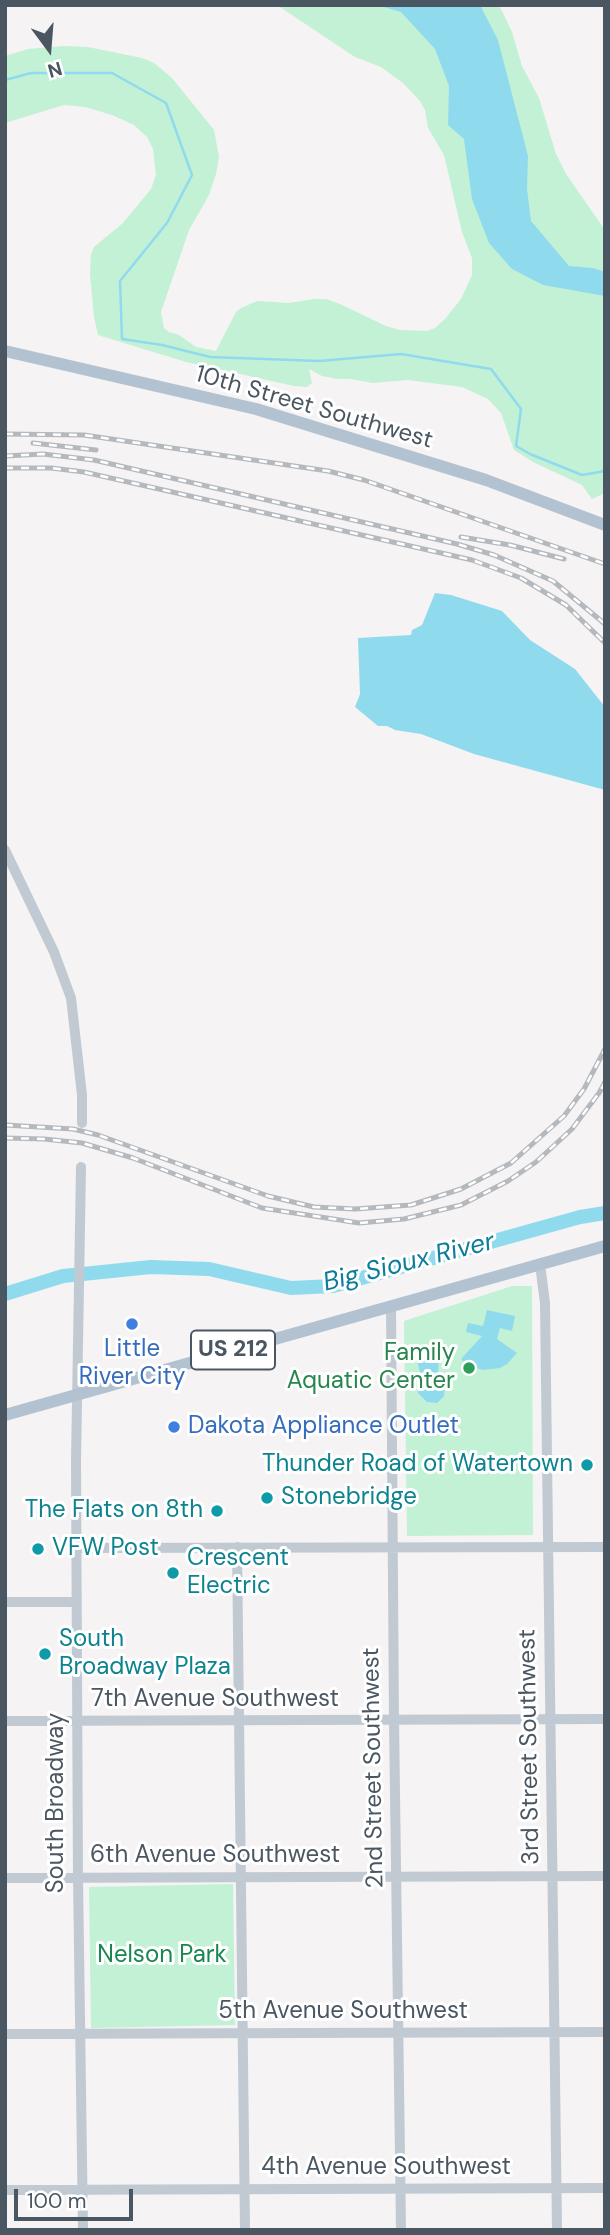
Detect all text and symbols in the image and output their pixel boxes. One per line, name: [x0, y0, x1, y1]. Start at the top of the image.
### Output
north arrow: [14, 14, 84, 84]
text: N: [45, 56, 65, 84]
street label: 10th Street Southwest: [192, 360, 436, 456]
water label: Big Sioux River: [320, 1227, 498, 1299]
marker: Little River City: [124, 1316, 140, 1332]
road number: US 212: [191, 1330, 275, 1370]
place label: Little River City: [79, 1336, 185, 1392]
place label: Family Aquatic Center: [287, 1340, 455, 1396]
marker: Family Aquatic Center: [461, 1360, 477, 1376]
place label: Dakota Appliance Outlet: [188, 1413, 459, 1441]
marker: Dakota Appliance Outlet: [166, 1419, 182, 1435]
place label: Thunder Road of Watertown: [262, 1451, 573, 1479]
marker: Thunder Road of Watertown: [579, 1457, 595, 1473]
place label: Stonebridge: [281, 1484, 417, 1512]
marker: Stonebridge: [259, 1490, 275, 1506]
place label: The Flats on 8th: [25, 1497, 203, 1525]
marker: The Flats on 8th: [209, 1503, 225, 1519]
place label: VFW Post: [52, 1535, 159, 1563]
marker: VFW Post: [30, 1541, 46, 1557]
place label: Crescent Electric: [187, 1545, 289, 1601]
marker: Crescent Electric: [165, 1565, 181, 1581]
place label: South Broadway Plaza: [59, 1626, 231, 1682]
street label: 3rd Street Southwest: [514, 1629, 546, 1865]
marker: South Broadway Plaza: [37, 1646, 53, 1662]
street label: 2nd Street Southwest: [357, 1647, 391, 1889]
street label: 7th Avenue Southwest: [91, 1686, 339, 1714]
street label: South Broadway: [43, 1713, 71, 1893]
street label: 6th Avenue Southwest: [90, 1842, 340, 1870]
park label: Nelson Park: [97, 1942, 227, 1970]
street label: 5th Avenue Southwest: [218, 1998, 468, 2026]
street label: 4th Avenue Southwest: [261, 2154, 511, 2182]
scale bar: [18, 2176, 136, 2220]
text: 100 m: [27, 2187, 87, 2215]

